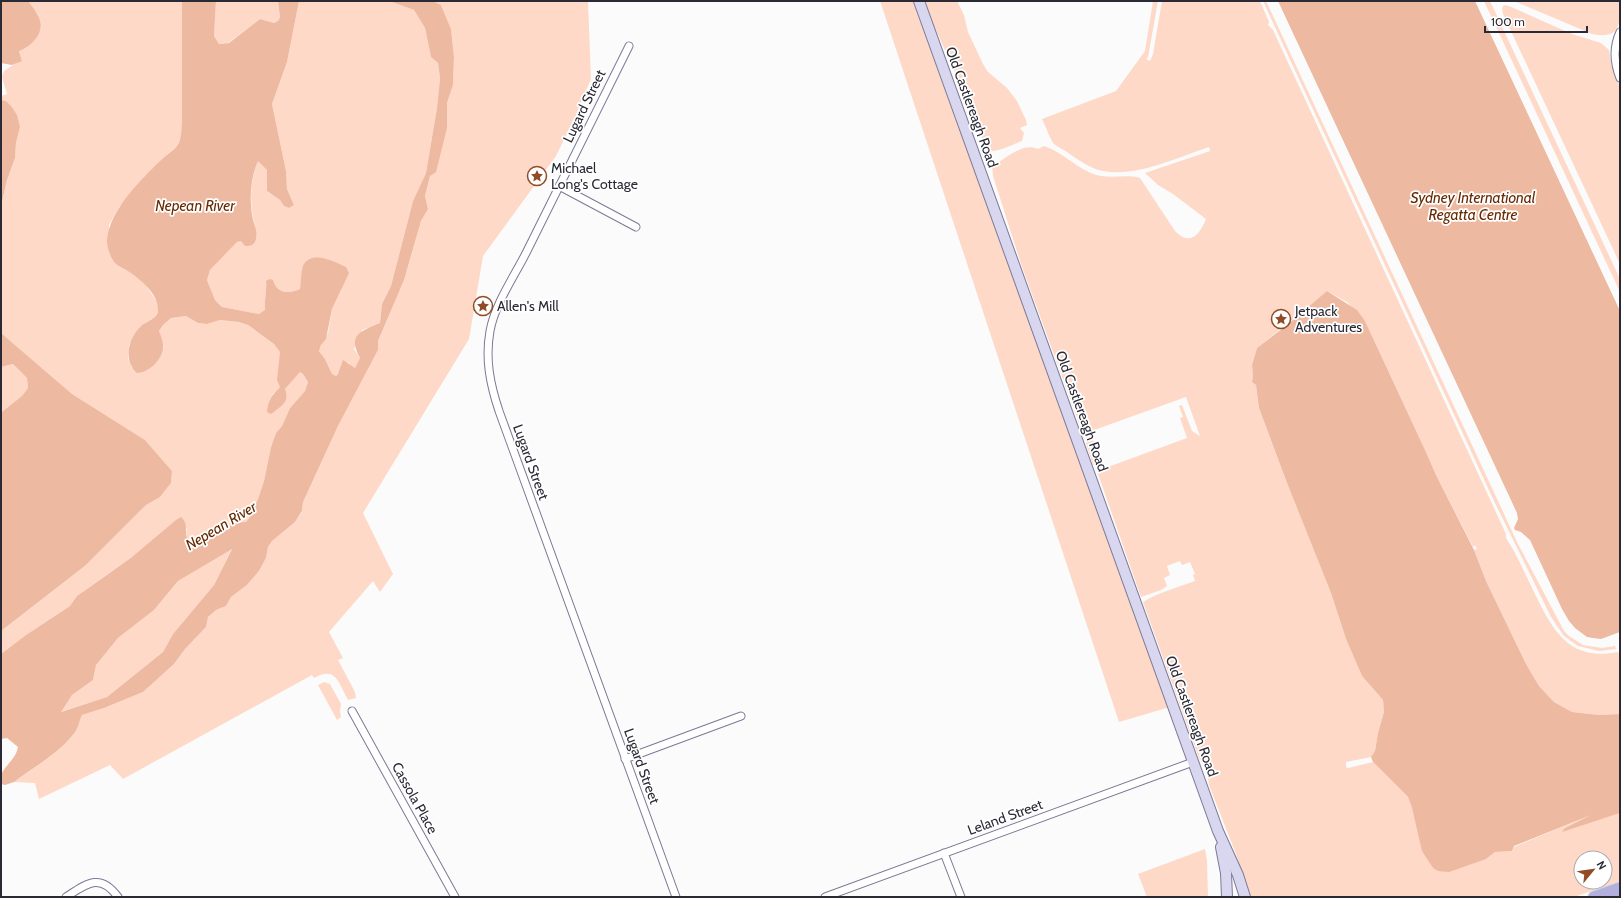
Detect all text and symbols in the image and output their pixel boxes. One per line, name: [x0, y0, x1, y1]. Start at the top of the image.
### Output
scale bar: [1485, 8, 1587, 34]
text: 100 m: [1491, 14, 1525, 29]
street label: Old Castlereagh Road: [942, 44, 1002, 170]
street label: Lugard Street: [559, 66, 610, 145]
place label: Michael Long's Cottage: [551, 159, 638, 193]
place icon: Michael Long's Cottage: [526, 165, 548, 187]
water label: Sydney International Regatta Centre: [1411, 189, 1536, 224]
water label: Nepean River: [155, 197, 236, 215]
place icon: Allen's Mill: [472, 295, 494, 317]
place label: Allen's Mill: [497, 297, 559, 315]
place label: Jetpack Adventures: [1294, 302, 1362, 336]
place icon: Jetpack Adventures: [1270, 308, 1292, 330]
street label: Old Castlereagh Road: [1052, 348, 1112, 474]
street label: Lugard Street: [509, 422, 553, 502]
water label: Nepean River: [182, 497, 261, 554]
street label: Old Castlereagh Road: [1162, 653, 1222, 779]
street label: Lugard Street: [620, 726, 664, 806]
street label: Cassola Place: [388, 759, 442, 837]
street label: Leland Street: [965, 795, 1045, 839]
north arrow: [1573, 850, 1613, 890]
text: N: [1594, 858, 1610, 872]

